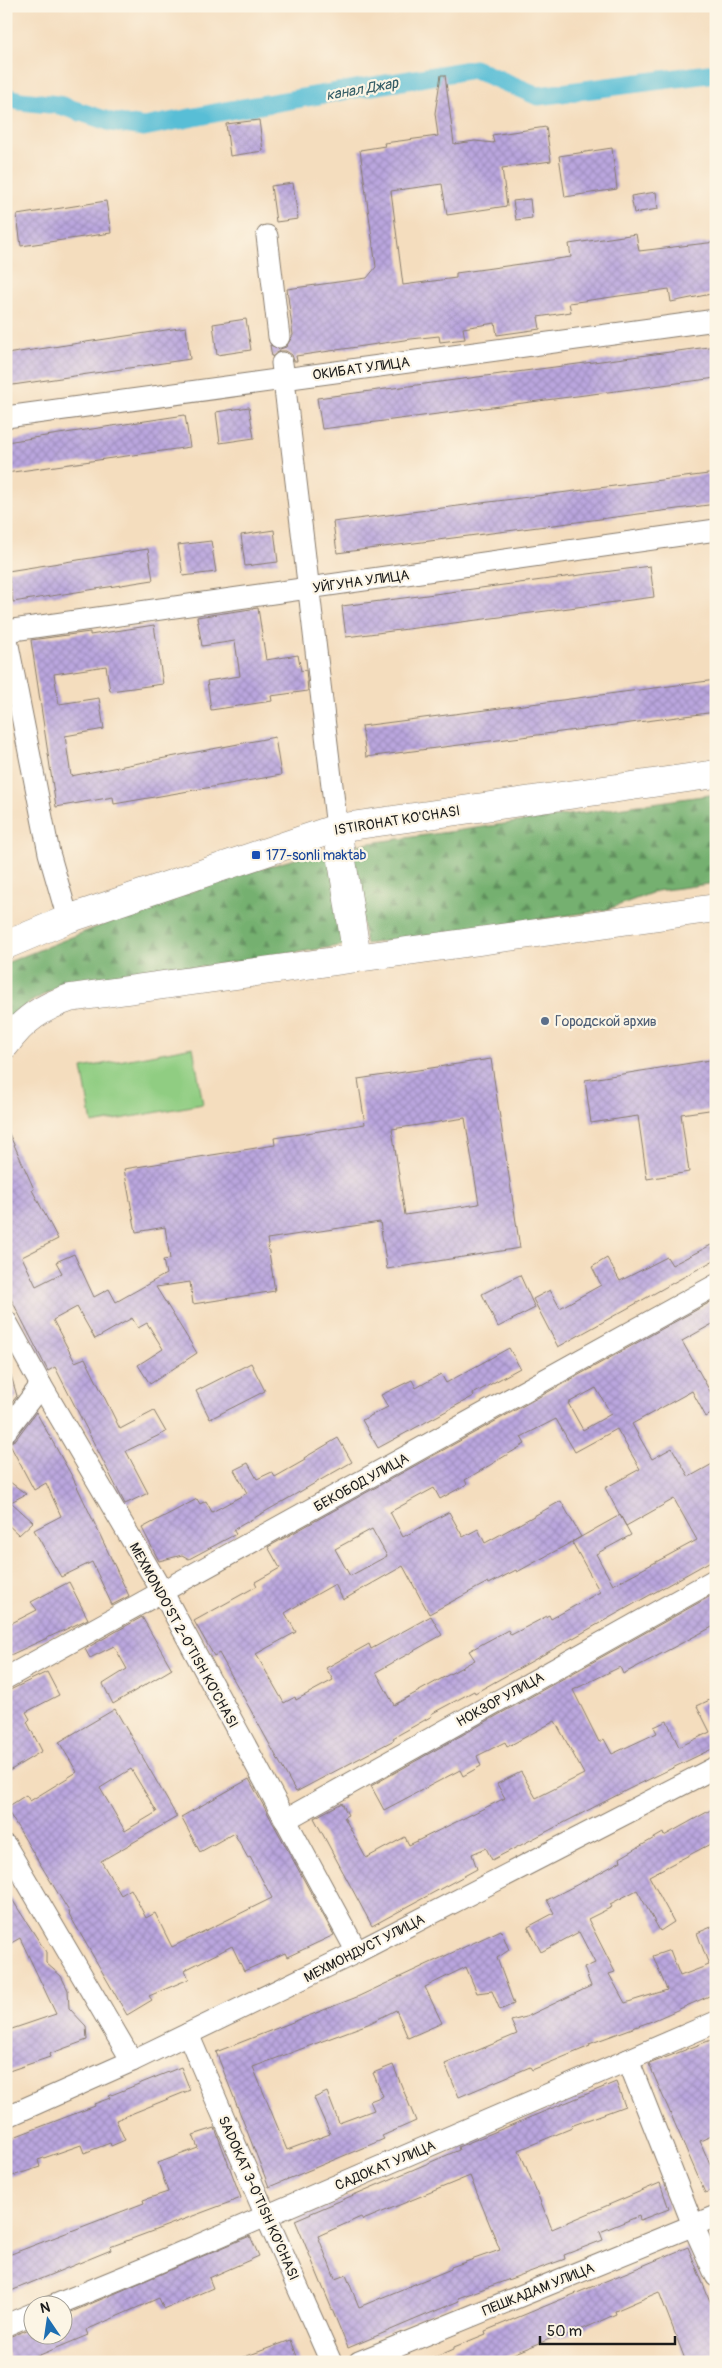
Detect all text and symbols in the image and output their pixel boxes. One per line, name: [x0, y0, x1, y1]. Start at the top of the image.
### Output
water label: канал Джар: [324, 74, 401, 105]
street label: ОКИБАТ УЛИЦА: [311, 353, 411, 384]
street label: УЙГУНА УЛИЦА: [312, 566, 410, 597]
street label: ISTIROHAT KO'CHASI: [333, 802, 461, 839]
place label: 177-sonli maktab: [266, 847, 367, 864]
marker: 177-sonli maktab: [250, 849, 262, 861]
place label: Городской архив: [555, 1013, 657, 1030]
marker: Городской архив: [539, 1015, 551, 1027]
street label: БЕКОБОД УЛИЦА: [311, 1449, 412, 1515]
street label: MEXMONDO'ST 2-O'TISH KO'CHASI: [125, 1540, 242, 1731]
street label: НОКЗОР УЛИЦА: [454, 1668, 547, 1730]
street label: МЕХМОНДУСТ УЛИЦА: [301, 1911, 427, 1986]
street label: SADOKAT 3-O'TISH KO'CHASI: [215, 2113, 303, 2283]
street label: САДОКАТ УЛИЦА: [333, 2137, 438, 2194]
street label: ПЕШКАДАМ УЛИЦА: [480, 2259, 597, 2320]
north arrow: [22, 2296, 72, 2346]
text: N: [39, 2298, 52, 2317]
scale bar: [540, 2313, 674, 2345]
text: 50 m: [547, 2322, 582, 2341]

